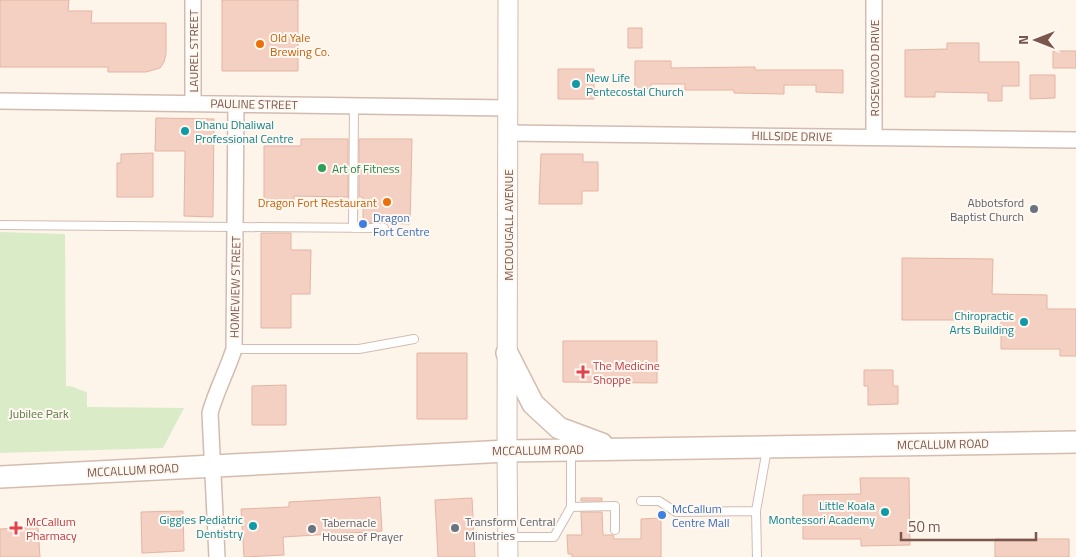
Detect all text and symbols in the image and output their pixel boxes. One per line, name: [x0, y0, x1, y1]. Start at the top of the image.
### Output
street label: LAUREL STREET: [184, 9, 203, 92]
north arrow: [1011, 15, 1061, 65]
street label: ROSEWOOD DRIVE: [865, 19, 884, 117]
place label: Old Yale Brewing Co.: [270, 28, 330, 61]
text: N: [1012, 35, 1033, 45]
marker: Old Yale Brewing Co.: [254, 38, 266, 50]
place label: New Life Pentecostal Church: [586, 68, 684, 101]
marker: New Life Pentecostal Church: [570, 78, 582, 90]
street label: PAULINE STREET: [210, 94, 299, 114]
place label: Dhanu Dhaliwal Professional Centre: [195, 115, 294, 148]
marker: Dhanu Dhaliwal Professional Centre: [179, 125, 191, 137]
street label: HILLSIDE DRIVE: [751, 126, 833, 146]
place label: Art of Fitness: [332, 159, 400, 178]
marker: Art of Fitness: [316, 162, 328, 174]
street label: MCDOUGALL AVENUE: [499, 169, 518, 281]
place label: Dragon Fort Restaurant: [258, 193, 378, 212]
place label: Abbotsford Baptist Church: [950, 193, 1024, 226]
marker: Dragon Fort Restaurant: [381, 196, 393, 208]
marker: Abbotsford Baptist Church: [1028, 203, 1040, 215]
place label: Dragon Fort Centre: [373, 208, 430, 241]
marker: Dragon Fort Centre: [357, 218, 369, 230]
street label: HOMEVIEW STREET: [225, 235, 245, 338]
place label: Chiropractic Arts Building: [950, 306, 1014, 339]
marker: Chiropractic Arts Building: [1018, 316, 1030, 328]
place label: The Medicine Shoppe: [593, 356, 660, 389]
marker: The Medicine Shoppe: [577, 366, 589, 378]
park label: Jubilee Park: [9, 404, 69, 423]
street label: MCCALLUM ROAD: [897, 434, 989, 454]
street label: MCCALLUM ROAD: [492, 440, 584, 460]
street label: MCCALLUM ROAD: [87, 458, 180, 482]
place label: Little Koala Montessori Academy: [769, 496, 875, 529]
place label: McCallum Centre Mall: [672, 499, 729, 532]
marker: Little Koala Montessori Academy: [879, 506, 891, 518]
marker: McCallum Centre Mall: [656, 509, 668, 521]
place label: Giggles Pediatric Dentistry: [159, 510, 243, 543]
scale bar: [901, 510, 1036, 542]
place label: McCallum Pharmacy: [26, 512, 77, 545]
place label: Transform Central Ministries: [465, 512, 556, 545]
place label: Tabernacle House of Prayer: [322, 513, 403, 546]
text: 50 m: [908, 515, 941, 538]
marker: Giggles Pediatric Dentistry: [247, 520, 259, 532]
marker: McCallum Pharmacy: [10, 522, 22, 534]
marker: Transform Central Ministries: [449, 522, 461, 534]
marker: Tabernacle House of Prayer: [306, 523, 318, 535]

